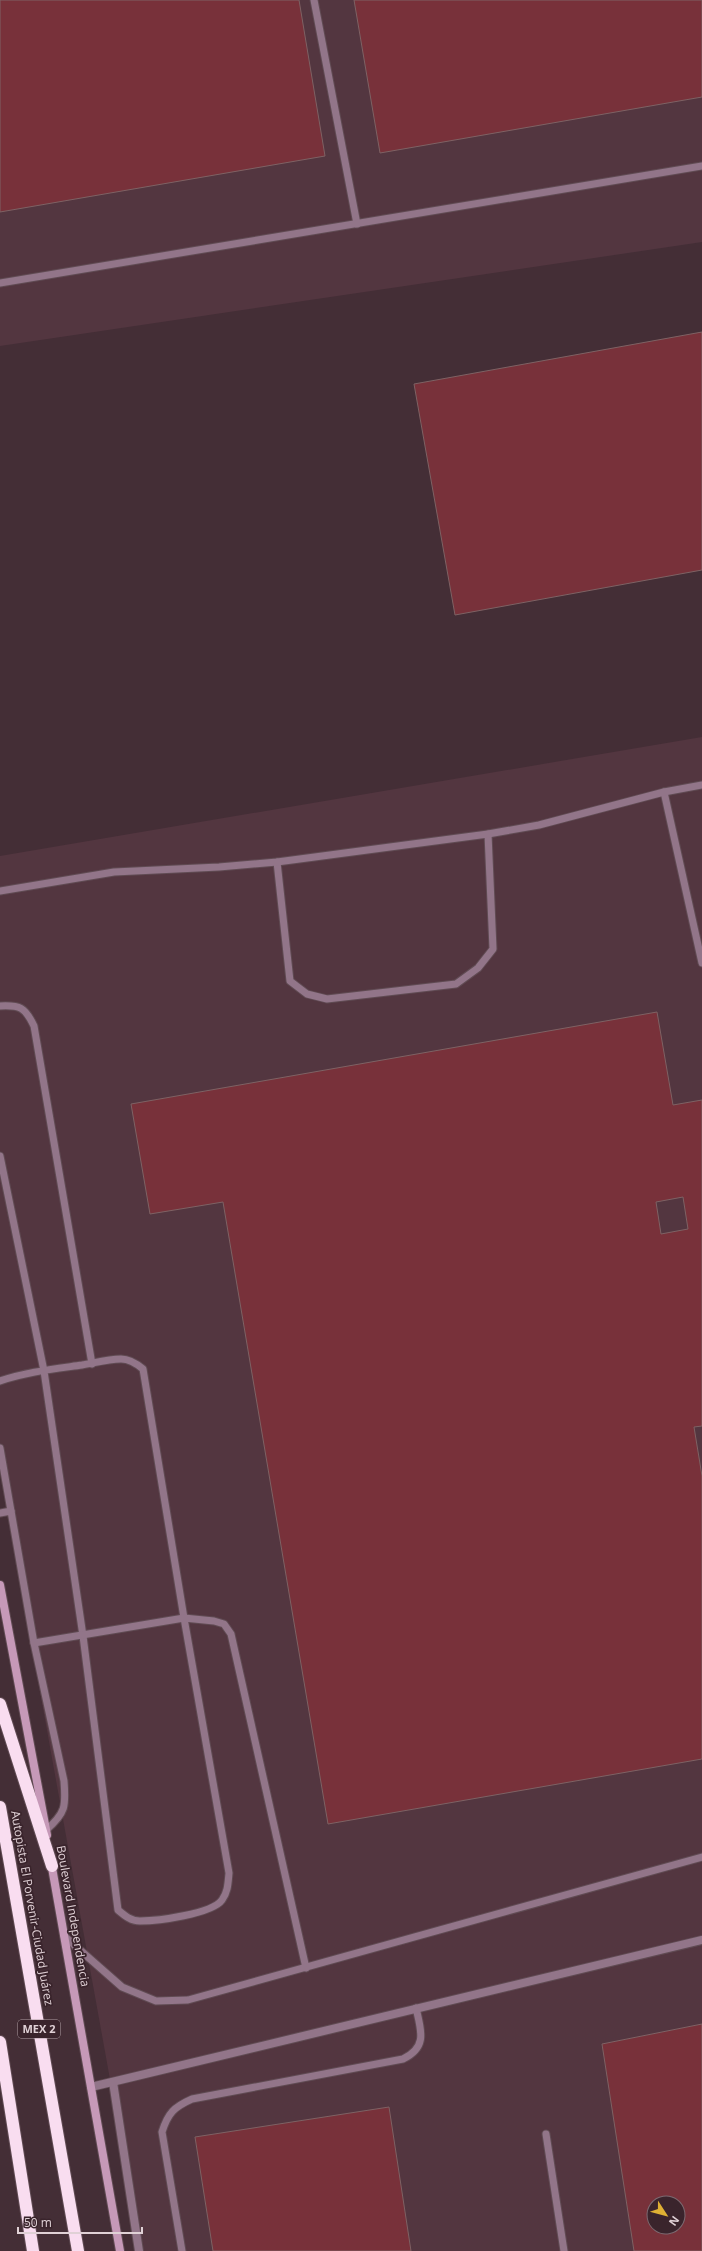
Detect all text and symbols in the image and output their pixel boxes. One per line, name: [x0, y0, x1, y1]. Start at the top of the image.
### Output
street label: Autopista El Porvenir-Ciudad Juárez: [7, 1809, 58, 2007]
street label: Boulevard Independencia: [53, 1844, 94, 1988]
road number: MEX 2: [18, 2020, 60, 2038]
north arrow: [646, 2195, 686, 2235]
scale bar: [18, 2209, 142, 2235]
text: N: [666, 2213, 683, 2229]
text: 50 m: [24, 2214, 52, 2231]

